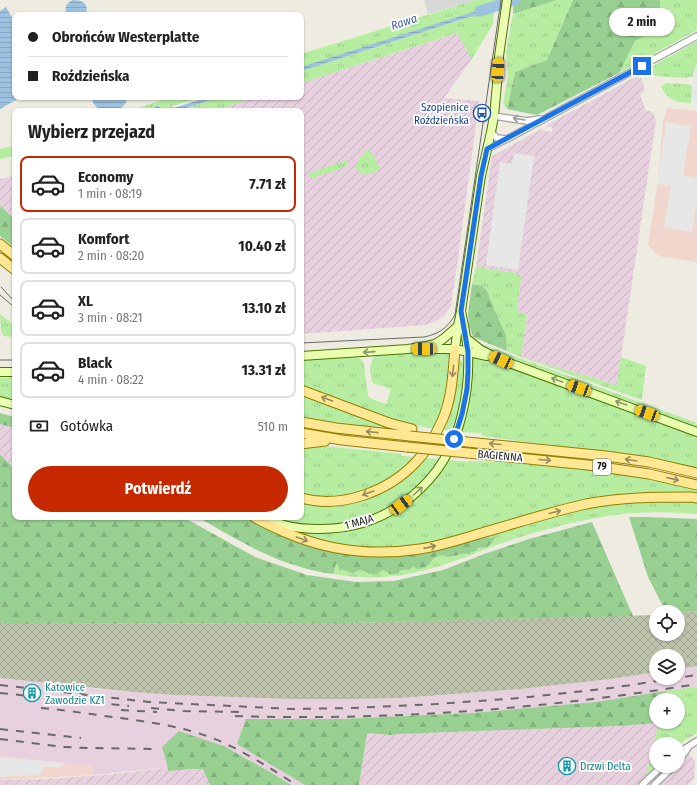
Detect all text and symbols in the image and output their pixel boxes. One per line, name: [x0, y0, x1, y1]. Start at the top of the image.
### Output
callout: 2 min: [609, 8, 675, 36]
water label: Rawa: [389, 11, 419, 33]
text: 2 min: [628, 14, 656, 29]
text: Obrońców Westerplatte: [52, 28, 199, 46]
route end: [633, 57, 651, 75]
car: [491, 58, 505, 82]
text: Roździeńska: [52, 67, 129, 85]
place label: Szopienice Roździeńska: [414, 101, 469, 127]
bus stop icon: Szopienice Roździeńska: [472, 103, 492, 123]
one-way arrow: [513, 115, 526, 123]
text: Wybierz przejazd: [28, 121, 155, 143]
icon: car: [30, 166, 66, 202]
text: Economy: [78, 168, 133, 186]
text: 7.71 zł: [249, 175, 286, 193]
text: 1 min · 08:19: [78, 186, 142, 201]
icon: car: [30, 228, 66, 264]
text: Komfort: [78, 230, 129, 248]
text: 10.40 zł: [238, 237, 286, 255]
text: 2 min · 08:20: [78, 248, 144, 263]
icon: car: [30, 290, 66, 326]
text: XL: [78, 292, 93, 310]
text: 13.10 zł: [242, 299, 286, 317]
text: 3 min · 08:21: [78, 310, 142, 325]
car: [412, 343, 436, 355]
one-way arrow: [363, 348, 376, 355]
car: [488, 349, 514, 371]
icon: car: [30, 352, 66, 388]
text: Black: [78, 354, 112, 372]
text: 13.31 zł: [242, 361, 286, 379]
one-way arrow: [449, 364, 457, 377]
text: 4 min · 08:22: [78, 372, 144, 387]
one-way arrow: [552, 375, 564, 383]
car: [566, 378, 592, 398]
one-way arrow: [321, 395, 333, 403]
one-way arrow: [616, 399, 628, 407]
car: [634, 403, 660, 423]
icon: cash: [28, 415, 50, 437]
text: Gotówka: [60, 417, 113, 435]
text: 510 m: [258, 419, 288, 434]
one-way arrow: [365, 428, 378, 436]
route start: [445, 430, 463, 448]
one-way arrow: [489, 441, 502, 448]
street label: BAGIENNA: [477, 448, 523, 464]
one-way arrow: [625, 455, 638, 463]
one-way arrow: [538, 456, 551, 464]
road number: 79: [593, 459, 611, 475]
button: Potwierdź: [28, 466, 288, 512]
one-way arrow: [667, 476, 680, 484]
one-way arrow: [412, 487, 423, 496]
one-way arrow: [362, 490, 374, 498]
car: [388, 493, 414, 517]
one-way arrow: [549, 508, 562, 515]
street label: 1 MAJA: [343, 512, 375, 532]
one-way arrow: [296, 535, 308, 543]
one-way arrow: [423, 542, 436, 550]
map controls: [649, 605, 685, 773]
button: locate: [649, 605, 685, 641]
button: layers: [649, 649, 685, 685]
place label: Katowice Zawodzie KZ1: [45, 681, 104, 707]
building icon: Katowice Zawodzie KZ1: [22, 683, 42, 703]
button: +: [649, 693, 685, 729]
button: −: [649, 737, 685, 773]
building icon: Drzwi Delta: [557, 756, 577, 776]
place label: Drzwi Delta: [580, 760, 631, 773]

